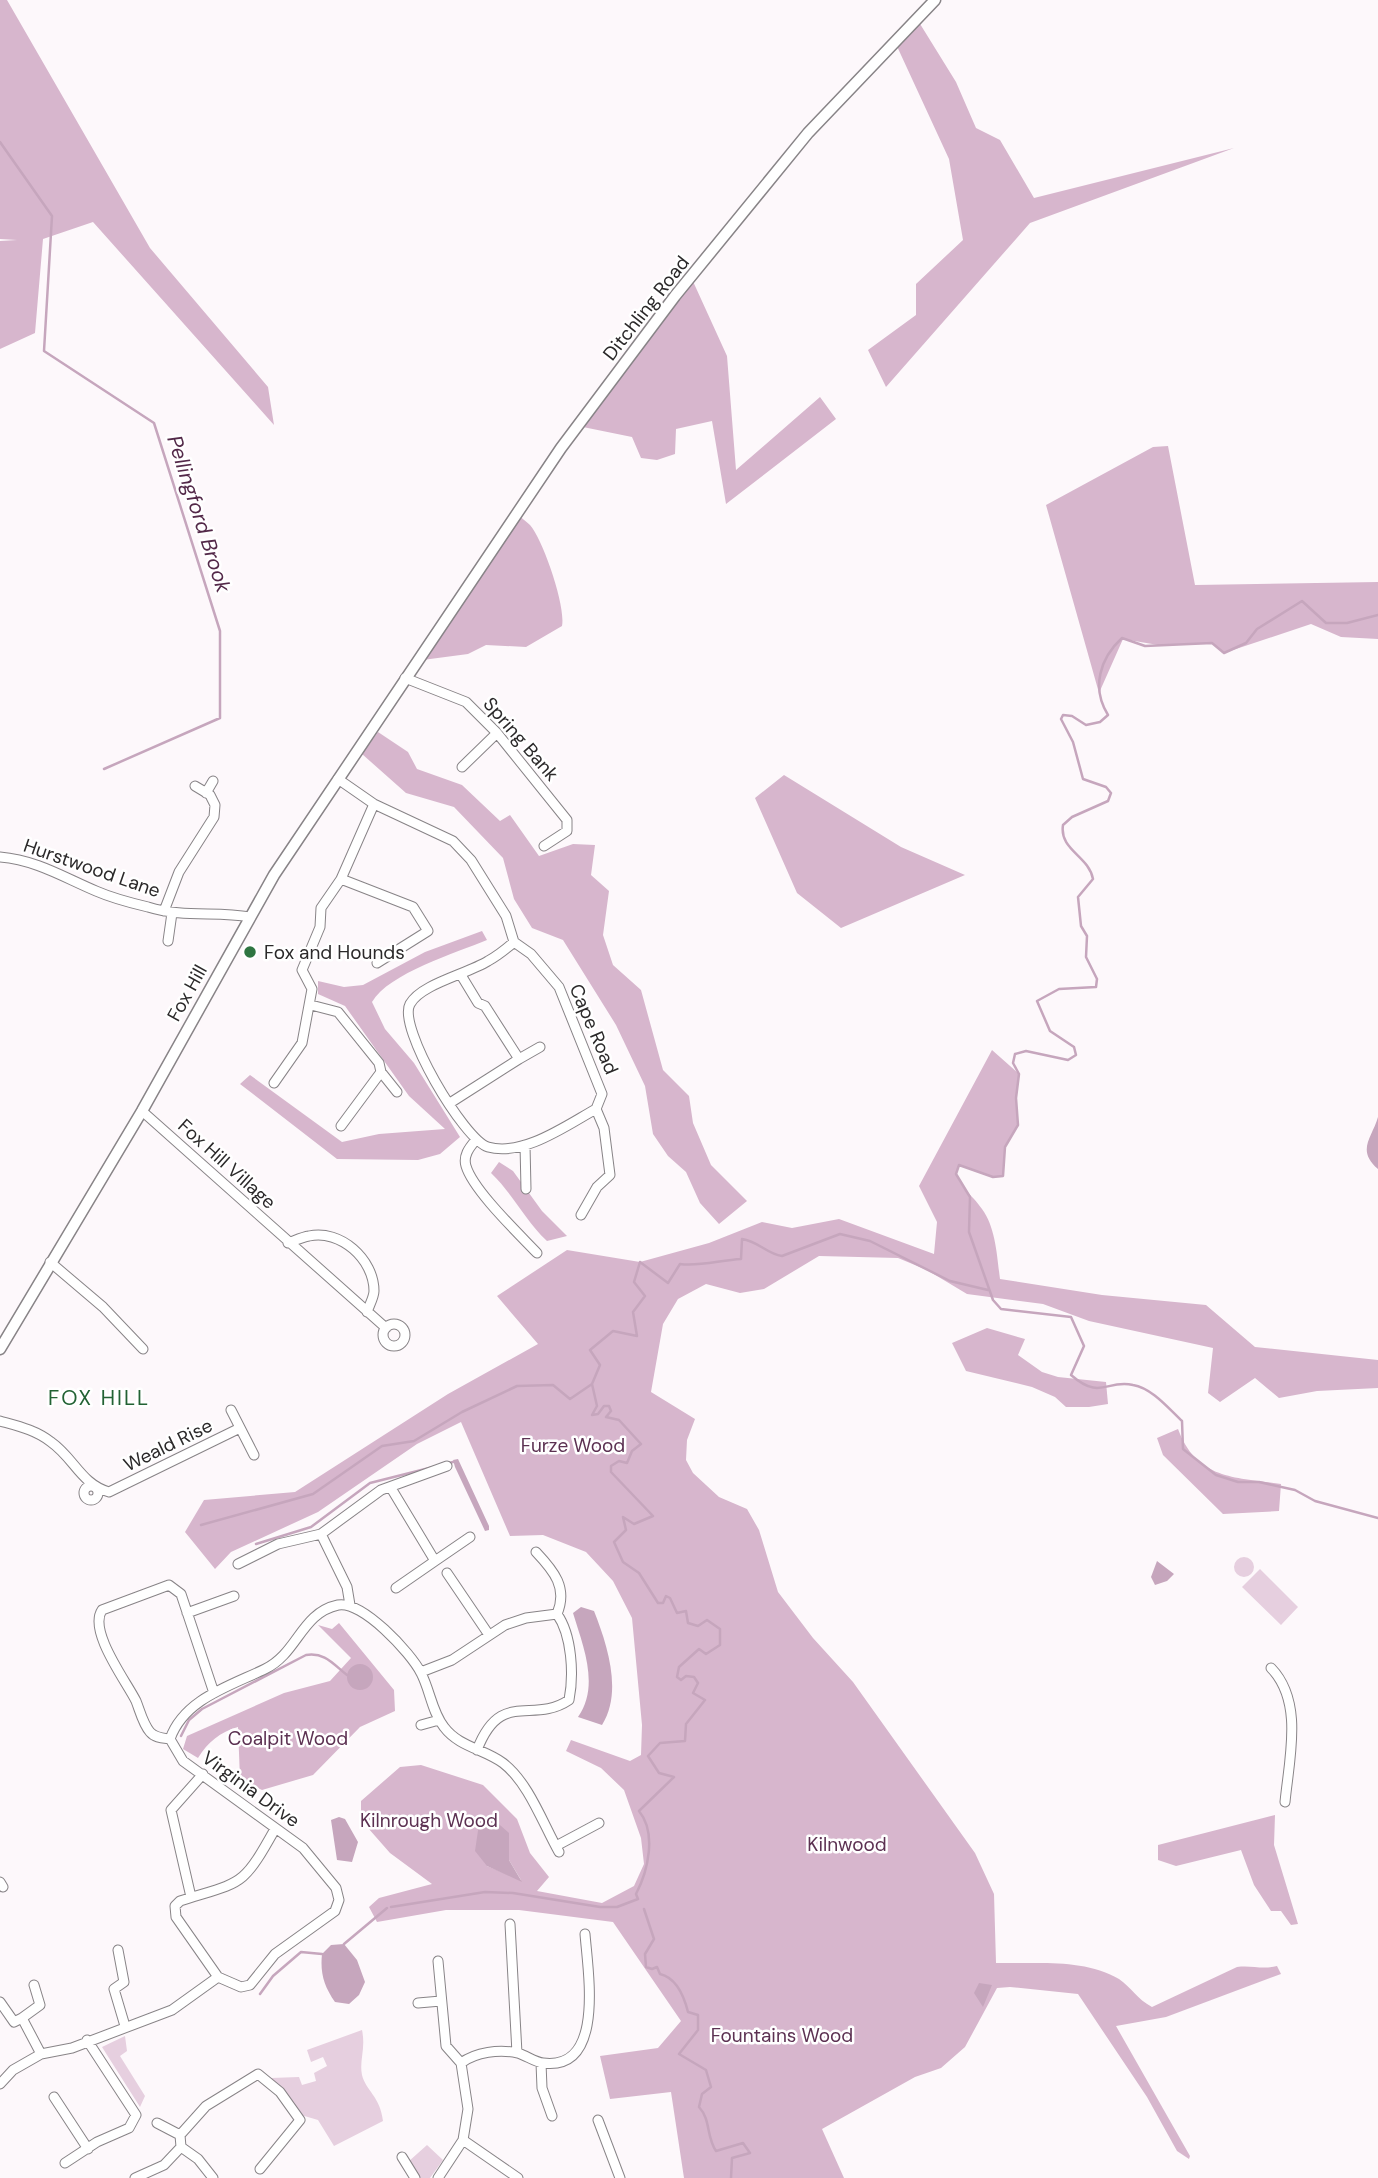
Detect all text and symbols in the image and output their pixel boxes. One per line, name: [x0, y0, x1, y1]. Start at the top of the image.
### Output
street label: Ditchling Road: [597, 251, 695, 365]
water label: Pellingford Brook: [160, 432, 238, 596]
street label: Spring Bank: [478, 692, 565, 787]
street label: Hurstwood Lane: [20, 833, 164, 903]
place label: Fox and Hounds: [264, 940, 405, 965]
marker: Fox and Hounds: [242, 944, 258, 960]
street label: Fox Hill: [161, 960, 213, 1026]
street label: Cape Road: [564, 980, 624, 1078]
street label: Fox Hill Village: [173, 1113, 281, 1215]
district label: FOX HILL: [48, 1384, 150, 1412]
street label: Weald Rise: [119, 1413, 217, 1477]
park label: Furze Wood: [521, 1433, 625, 1458]
park label: Coalpit Wood: [228, 1726, 348, 1751]
street label: Virginia Drive: [197, 1745, 305, 1833]
park label: Kilnrough Wood: [360, 1808, 498, 1833]
park label: Kilnwood: [807, 1832, 887, 1857]
park label: Fountains Wood: [711, 2023, 853, 2048]

